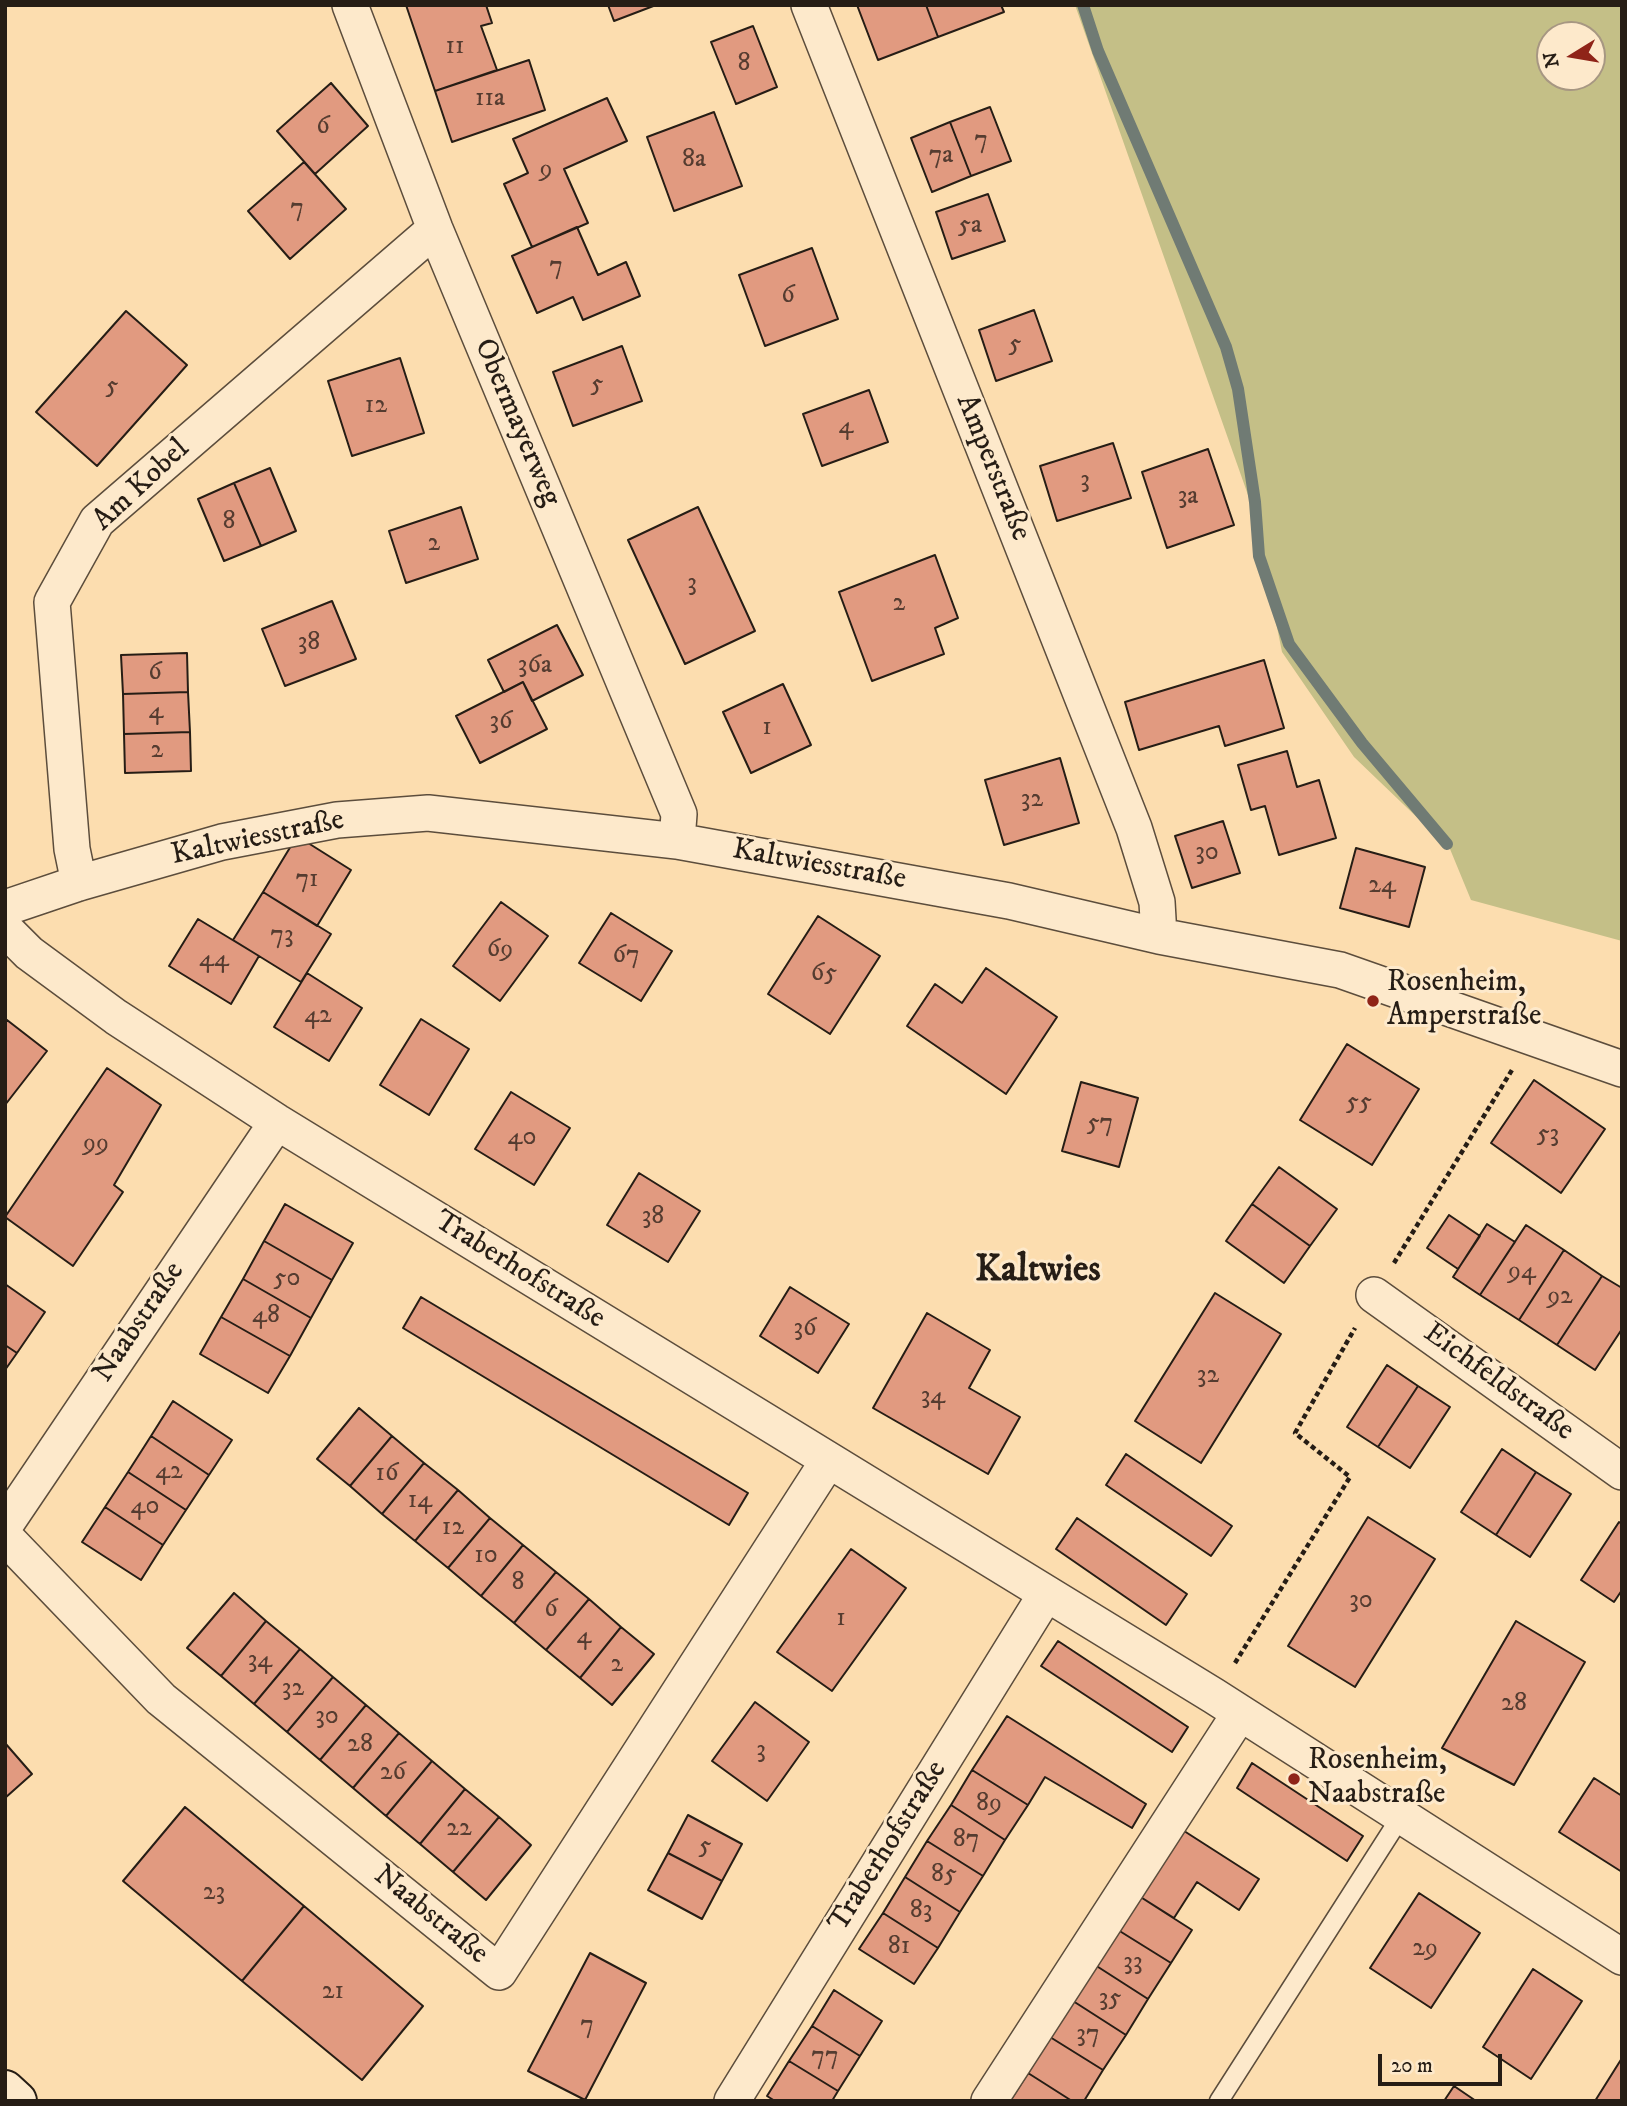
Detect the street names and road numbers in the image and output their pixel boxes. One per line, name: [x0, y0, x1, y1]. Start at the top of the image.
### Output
street label: Obermayerweg: [465, 334, 567, 512]
street label: Amperstraße: [946, 390, 1038, 546]
street label: Am Kobel: [86, 432, 198, 540]
street label: Kaltwiesstraße: [168, 803, 348, 875]
street label: Kaltwiesstraße: [729, 833, 909, 899]
street label: Traberhofstraße: [427, 1204, 611, 1338]
street label: Naabstraße: [87, 1256, 193, 1390]
street label: Eichfeldstraße: [1416, 1316, 1580, 1450]
street label: Traberhofstraße: [822, 1755, 956, 1939]
street label: Naabstraße: [365, 1859, 495, 1973]

